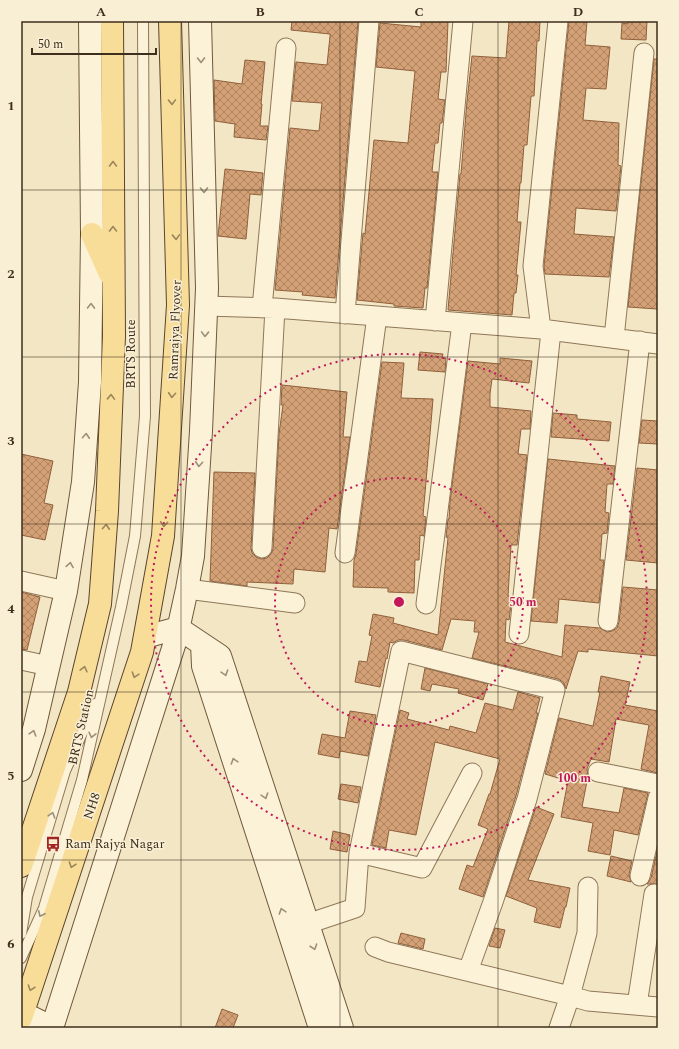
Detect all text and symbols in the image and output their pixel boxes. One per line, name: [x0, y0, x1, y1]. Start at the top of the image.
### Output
text: A: [96, 2, 106, 22]
text: B: [255, 2, 265, 22]
text: C: [414, 2, 424, 22]
text: D: [573, 2, 583, 22]
scale bar: [32, 30, 156, 56]
text: 50 m: [38, 35, 63, 54]
one-way arrow: [197, 57, 206, 63]
text: 1: [7, 96, 15, 116]
one-way arrow: [168, 99, 176, 105]
one-way arrow: [109, 161, 117, 167]
one-way arrow: [200, 187, 209, 193]
one-way arrow: [109, 226, 117, 232]
one-way arrow: [172, 234, 180, 240]
text: 2: [7, 264, 15, 284]
street label: Ramrajya Flyover: [163, 280, 187, 380]
one-way arrow: [87, 303, 95, 309]
street label: BRTS Route: [121, 319, 141, 389]
one-way arrow: [201, 331, 209, 337]
one-way arrow: [168, 392, 177, 398]
one-way arrow: [107, 394, 116, 400]
text: 3: [7, 431, 15, 451]
one-way arrow: [81, 433, 90, 439]
one-way arrow: [195, 461, 204, 467]
one-way arrow: [159, 521, 168, 527]
one-way arrow: [101, 524, 110, 530]
one-way arrow: [65, 562, 74, 568]
text: 50 m: [509, 593, 537, 612]
centre of rings: [392, 595, 406, 609]
text: 4: [7, 599, 15, 619]
one-way arrow: [79, 666, 88, 673]
one-way arrow: [220, 669, 229, 676]
one-way arrow: [131, 671, 140, 678]
street label: BRTS Station: [63, 687, 100, 767]
one-way arrow: [28, 730, 37, 737]
one-way arrow: [89, 732, 97, 738]
one-way arrow: [230, 757, 239, 764]
text: 5: [7, 766, 15, 786]
text: 100 m: [557, 769, 591, 788]
street label: NH8: [78, 790, 106, 822]
one-way arrow: [260, 793, 269, 800]
one-way arrow: [47, 812, 56, 819]
place label: Ram Rajya Nagar: [65, 834, 165, 854]
bus stop icon: Ram Rajya Nagar: [44, 835, 62, 853]
one-way arrow: [69, 861, 77, 868]
one-way arrow: [278, 908, 287, 915]
one-way arrow: [38, 910, 46, 917]
text: 6: [7, 934, 15, 954]
one-way arrow: [309, 943, 318, 950]
one-way arrow: [27, 984, 36, 991]

